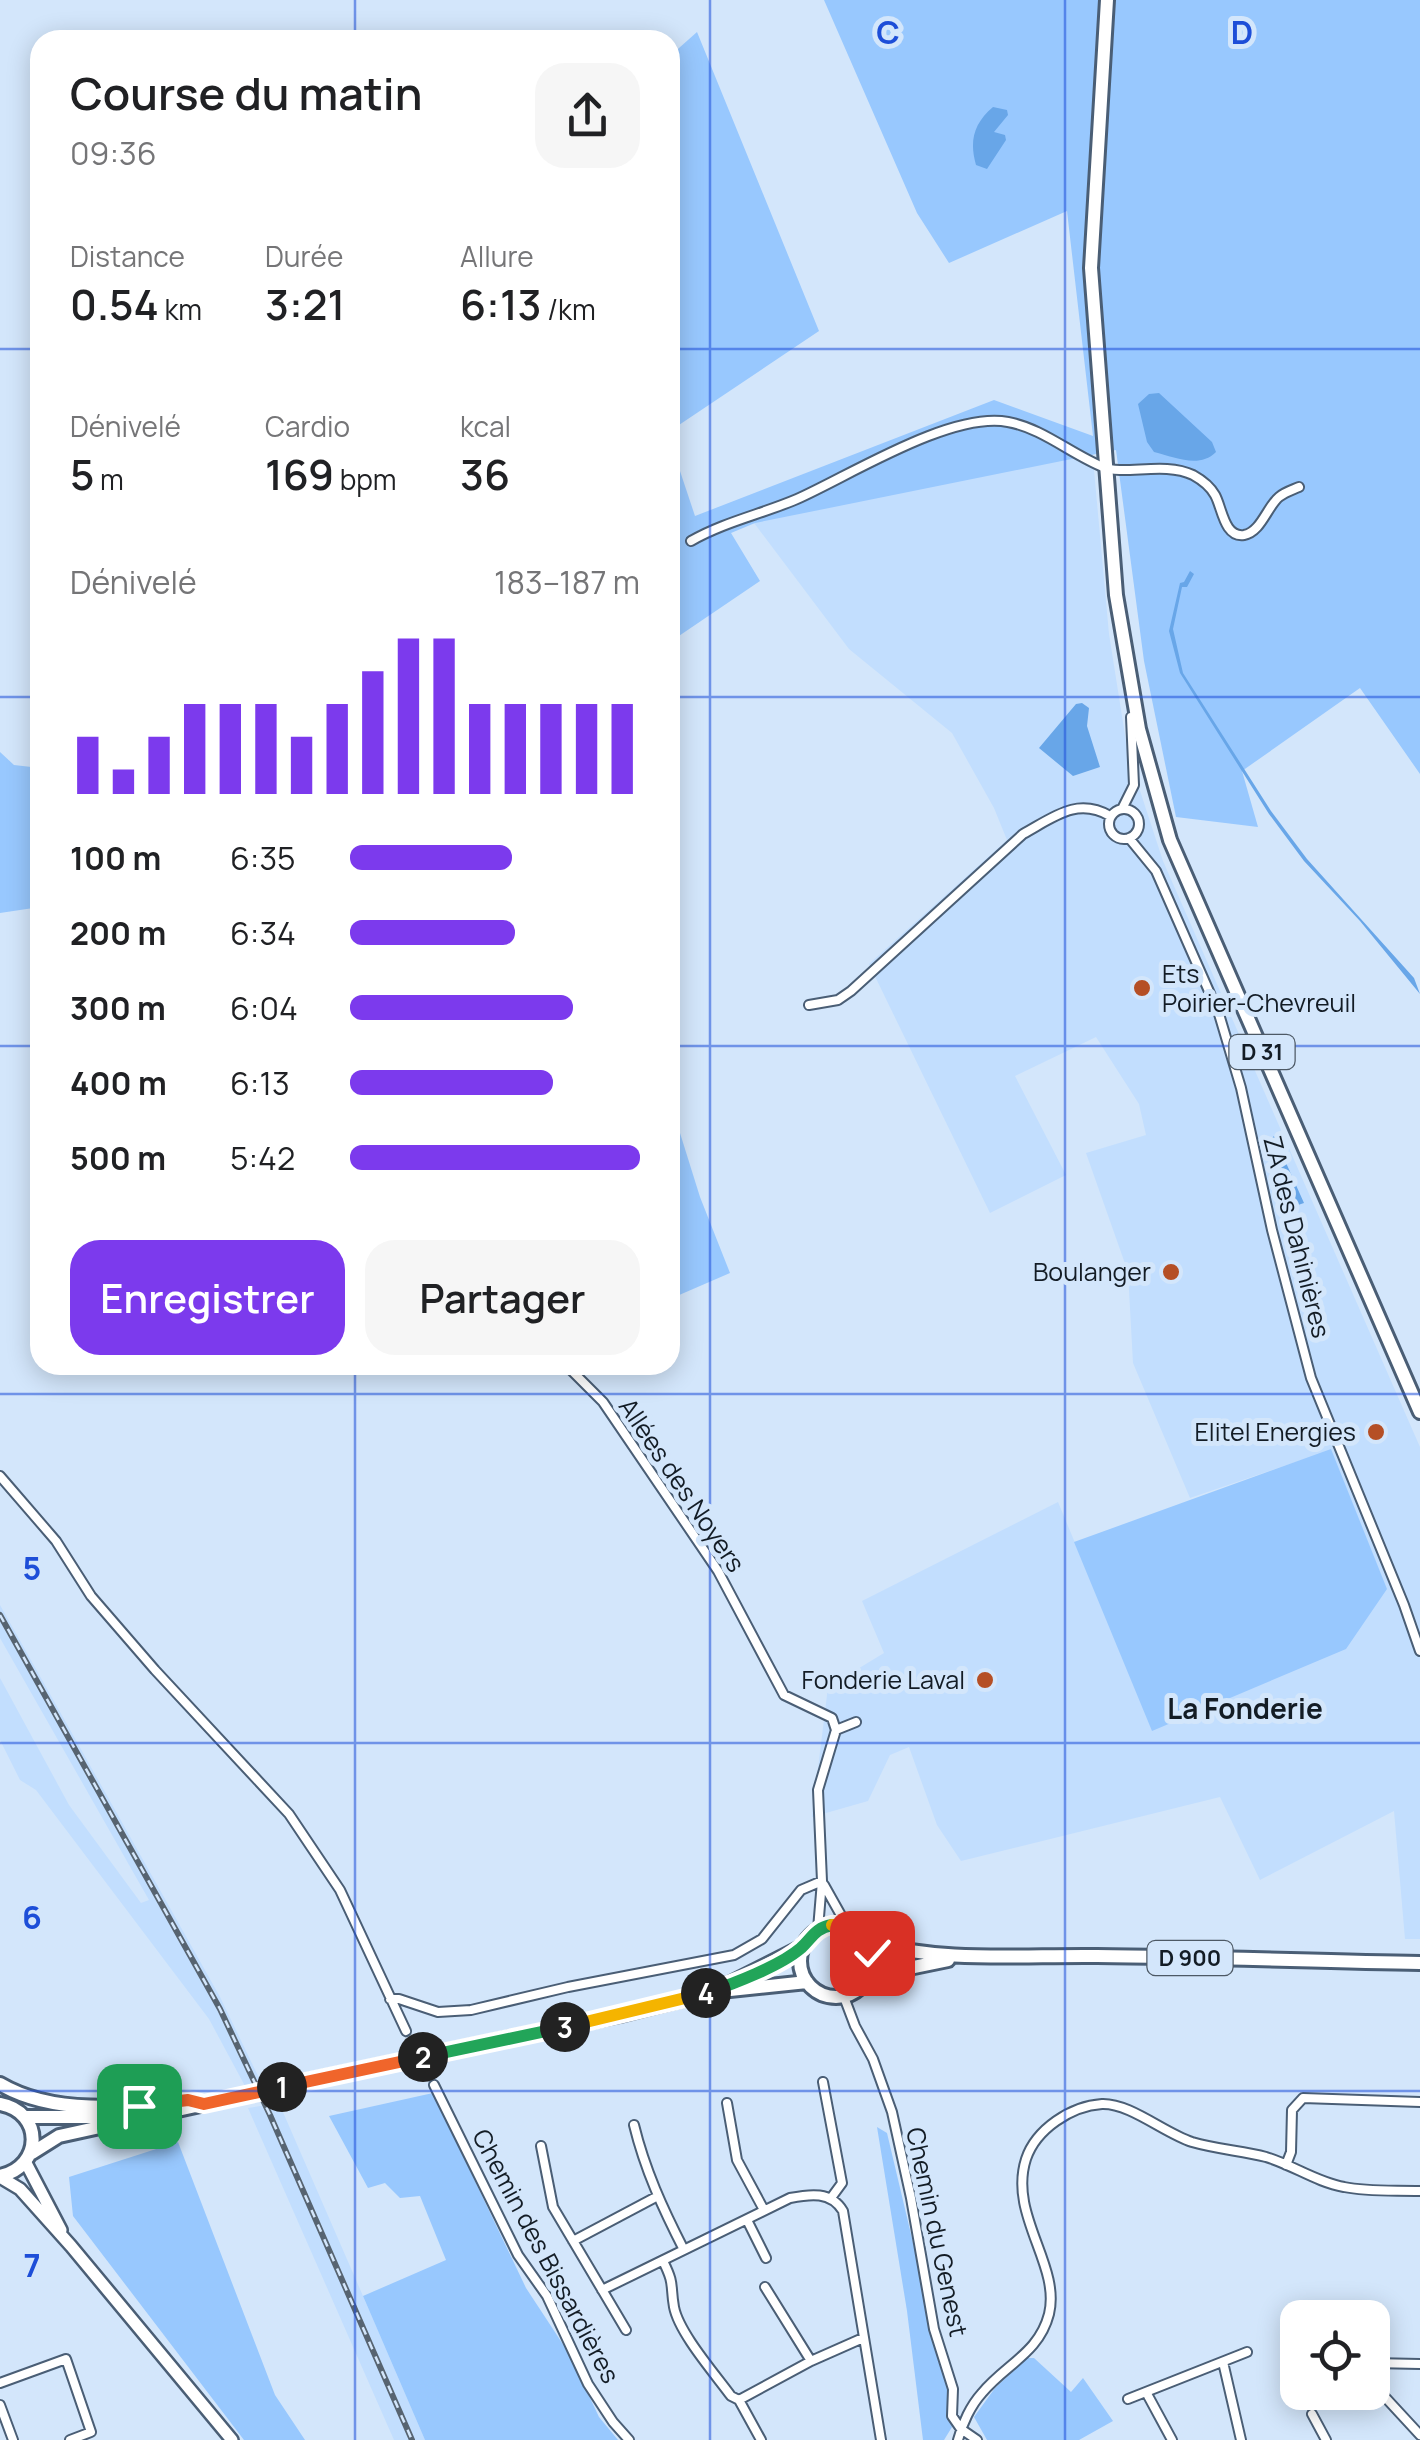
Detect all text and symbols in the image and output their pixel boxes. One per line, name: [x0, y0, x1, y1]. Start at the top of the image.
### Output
text: C: [876, 10, 900, 54]
text: D: [1231, 10, 1253, 54]
text: Course du matin: [70, 62, 422, 124]
button: share: [535, 63, 640, 168]
text: 09:36: [70, 131, 157, 175]
text: Distance: [70, 237, 185, 275]
text: Durée: [265, 237, 343, 275]
text: Allure: [460, 237, 534, 275]
text: 0.54: [70, 275, 159, 333]
text: 3:21: [265, 275, 345, 333]
text: 6:13: [460, 275, 542, 333]
text: km: [159, 290, 202, 328]
text: /km: [542, 290, 596, 328]
text: Dénivelé: [70, 407, 181, 445]
text: Cardio: [265, 407, 350, 445]
text: kcal: [460, 407, 511, 445]
text: 5: [70, 445, 95, 503]
text: 169: [265, 445, 334, 503]
text: 36: [460, 445, 510, 503]
text: m: [95, 460, 124, 498]
text: bpm: [334, 460, 397, 498]
text: Dénivelé: [70, 560, 197, 604]
text: 183–187 m: [494, 560, 640, 604]
text: 100 m: [70, 836, 161, 880]
text: 6:35: [230, 836, 296, 880]
text: 200 m: [70, 911, 166, 955]
text: 6:34: [230, 911, 296, 955]
place label: Ets Poirier-Chevreuil: [1162, 956, 1356, 1020]
marker: Ets Poirier-Chevreuil: [1131, 977, 1153, 999]
text: 300 m: [70, 986, 166, 1030]
text: 6:04: [230, 986, 298, 1030]
road number: D 31: [1230, 1035, 1294, 1069]
text: 400 m: [70, 1061, 167, 1105]
text: 6:13: [230, 1061, 290, 1105]
street label: ZA des Dahinières: [1255, 1132, 1339, 1341]
text: 500 m: [70, 1136, 166, 1180]
text: 5:42: [230, 1136, 295, 1180]
button: Enregistrer: [70, 1240, 345, 1355]
button: Partager: [365, 1240, 640, 1355]
place label: Boulanger: [1033, 1254, 1151, 1289]
marker: Boulanger: [1160, 1261, 1182, 1283]
street label: Allées des Noyers: [611, 1391, 754, 1579]
place label: Elitel Energies: [1195, 1414, 1356, 1449]
marker: Elitel Energies: [1365, 1421, 1387, 1443]
text: 5: [23, 1546, 41, 1590]
place label: Fonderie Laval: [802, 1662, 965, 1697]
marker: Fonderie Laval: [974, 1669, 996, 1691]
district label: La Fonderie: [1167, 1689, 1323, 1727]
text: 6: [22, 1895, 42, 1939]
pin: [830, 1911, 915, 1996]
icon: check: [845, 1926, 900, 1981]
road number: D 900: [1148, 1941, 1232, 1975]
pin: 4: [681, 1968, 731, 2018]
text: 4: [697, 1974, 715, 2012]
pin: 3: [540, 2002, 590, 2052]
text: 3: [557, 2008, 573, 2046]
pin: 2: [398, 2032, 448, 2082]
text: 2: [415, 2038, 431, 2076]
pin: 1: [257, 2062, 307, 2112]
pin: [97, 2064, 182, 2149]
text: 1: [276, 2068, 288, 2106]
icon: arrive: [112, 2079, 167, 2134]
street label: Chemin des Bissardières: [465, 2123, 628, 2389]
street label: Chemin du Genest: [898, 2124, 977, 2340]
text: 7: [23, 2243, 41, 2287]
map controls: [1280, 2300, 1390, 2410]
button: locate: [1280, 2300, 1390, 2410]

